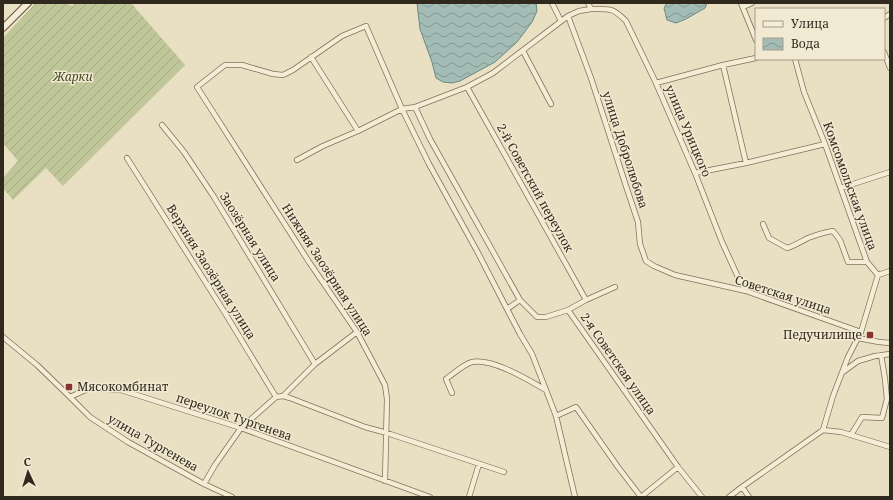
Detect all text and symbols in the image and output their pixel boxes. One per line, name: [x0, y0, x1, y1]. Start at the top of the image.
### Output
legend: [755, 8, 885, 60]
text: Улица: [791, 15, 829, 32]
text: Вода: [791, 35, 820, 52]
park label: Жарки: [52, 68, 93, 85]
street label: улица Урицкого: [661, 82, 716, 179]
street label: улица Добролюбова: [598, 89, 652, 211]
street label: Комсомольская улица: [819, 119, 882, 253]
street label: 2-й Советский переулок: [493, 121, 578, 256]
street label: Заозёрная улица: [216, 189, 285, 285]
street label: Нижняя Заозёрная улица: [278, 200, 377, 339]
street label: Верхняя Заозёрная улица: [163, 201, 260, 343]
street label: Советская улица: [733, 271, 834, 318]
street label: 2-я Советская улица: [577, 309, 660, 418]
place label: Педучилище: [783, 326, 862, 343]
marker: Педучилище: [865, 330, 875, 340]
place label: Мясокомбинат: [77, 378, 169, 395]
marker: Мясокомбинат: [64, 382, 74, 392]
street label: переулок Тургенева: [174, 389, 295, 444]
street label: улица Тургенева: [105, 410, 202, 476]
north arrow: [8, 452, 48, 492]
text: С: [23, 454, 31, 469]

